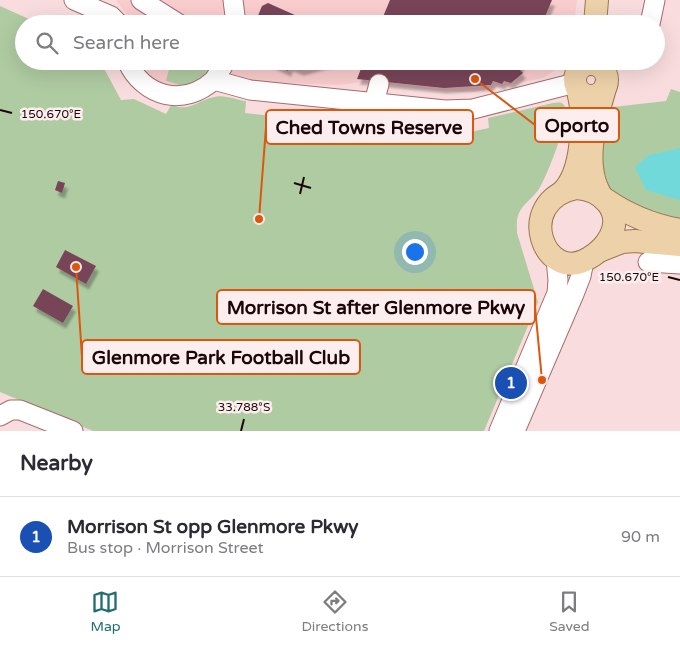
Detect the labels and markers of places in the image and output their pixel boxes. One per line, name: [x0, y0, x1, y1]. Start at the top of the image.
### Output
callout: Oporto: [535, 108, 619, 142]
callout: Ched Towns Reserve: [266, 110, 473, 144]
callout: Morrison St after Glenmore Pkwy: [217, 290, 535, 324]
callout: Glenmore Park Football Club: [82, 340, 360, 374]
pin: 1: [495, 364, 527, 402]

